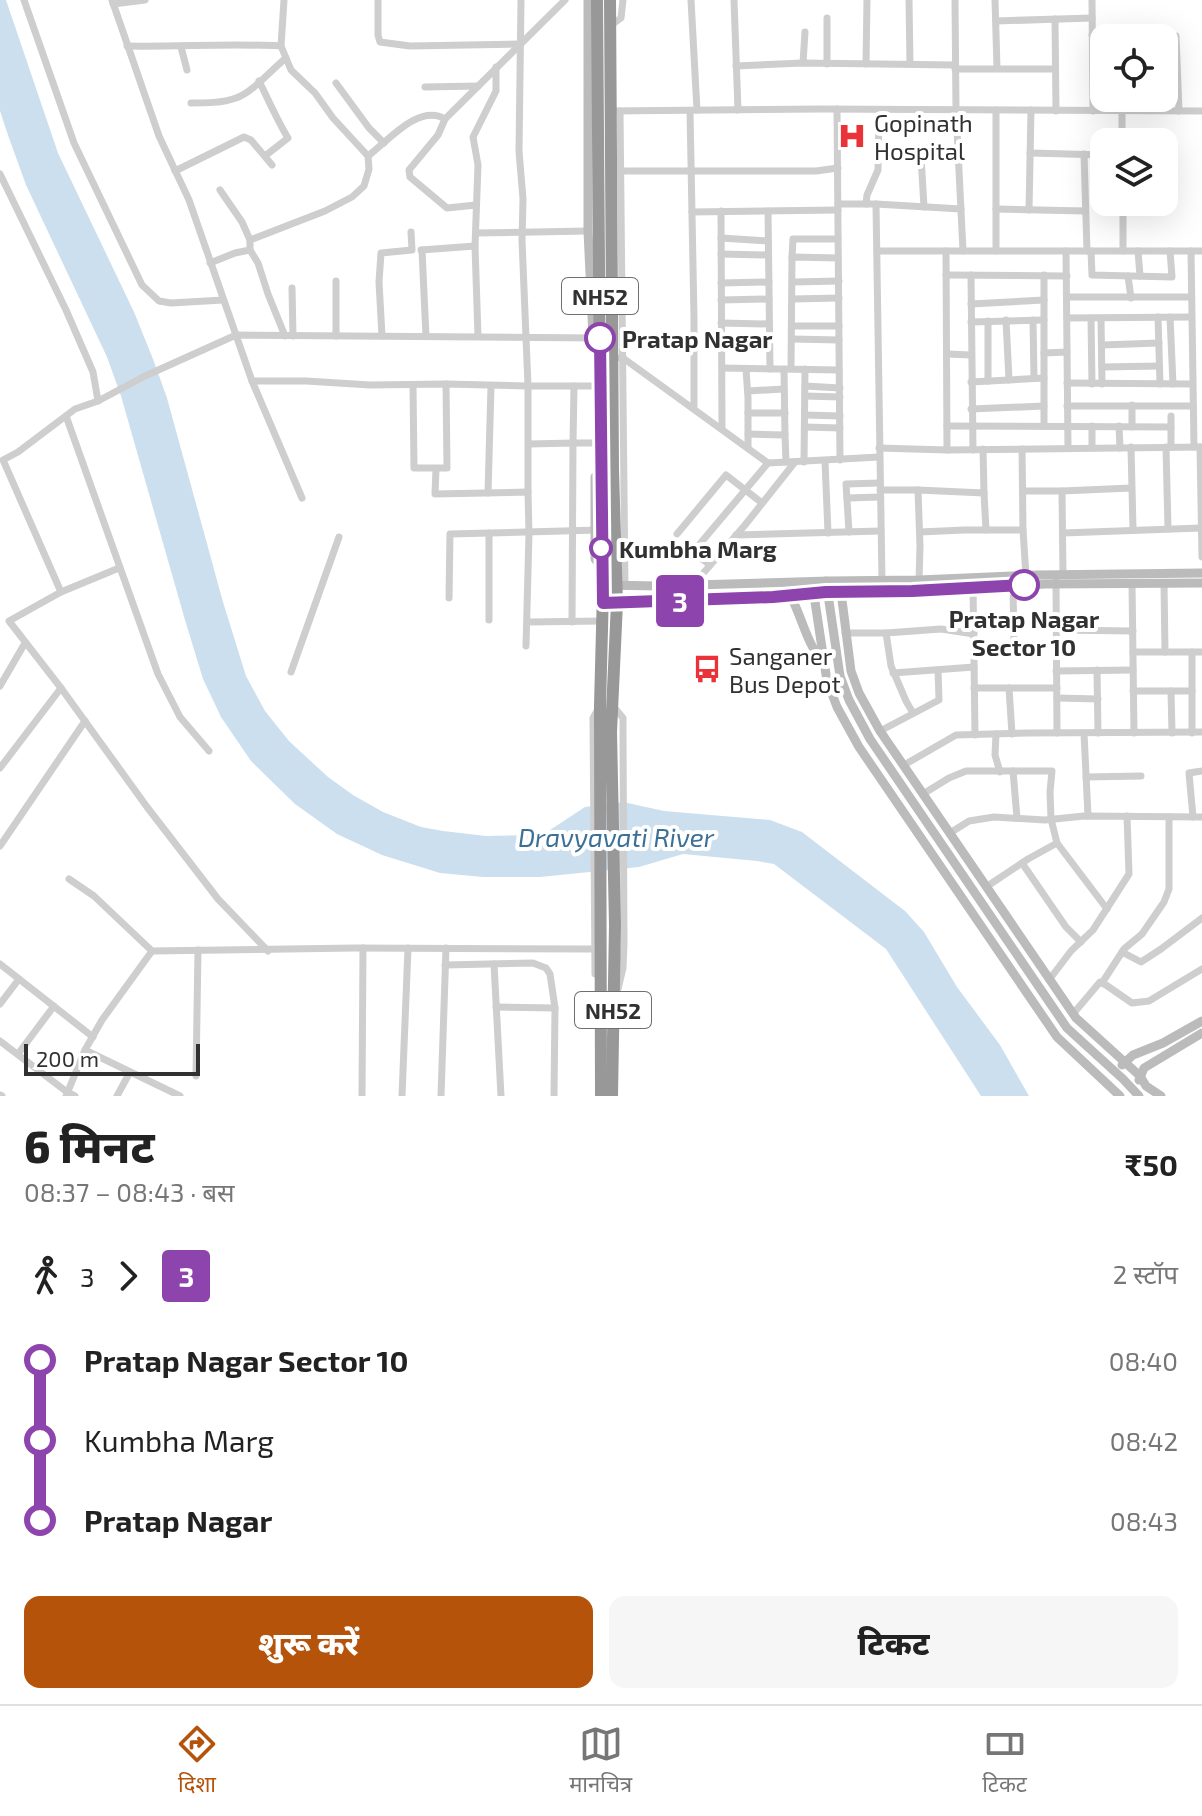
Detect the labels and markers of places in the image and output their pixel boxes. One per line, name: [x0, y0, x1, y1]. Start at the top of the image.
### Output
place label: Gopinath Hospital: [874, 108, 973, 165]
hospital icon: Gopinath Hospital: [837, 121, 867, 151]
marker: Pratap Nagar: [585, 323, 615, 353]
place label: Pratap Nagar: [622, 324, 773, 353]
place label: Kumbha Marg: [619, 534, 777, 563]
marker: Kumbha Marg: [590, 537, 612, 559]
marker: Pratap Nagar Sector 10: [1009, 570, 1039, 600]
place label: Pratap Nagar Sector 10: [949, 604, 1100, 661]
place label: Sanganer Bus Depot: [729, 641, 841, 698]
bus stop icon: Sanganer Bus Depot: [692, 654, 722, 684]

